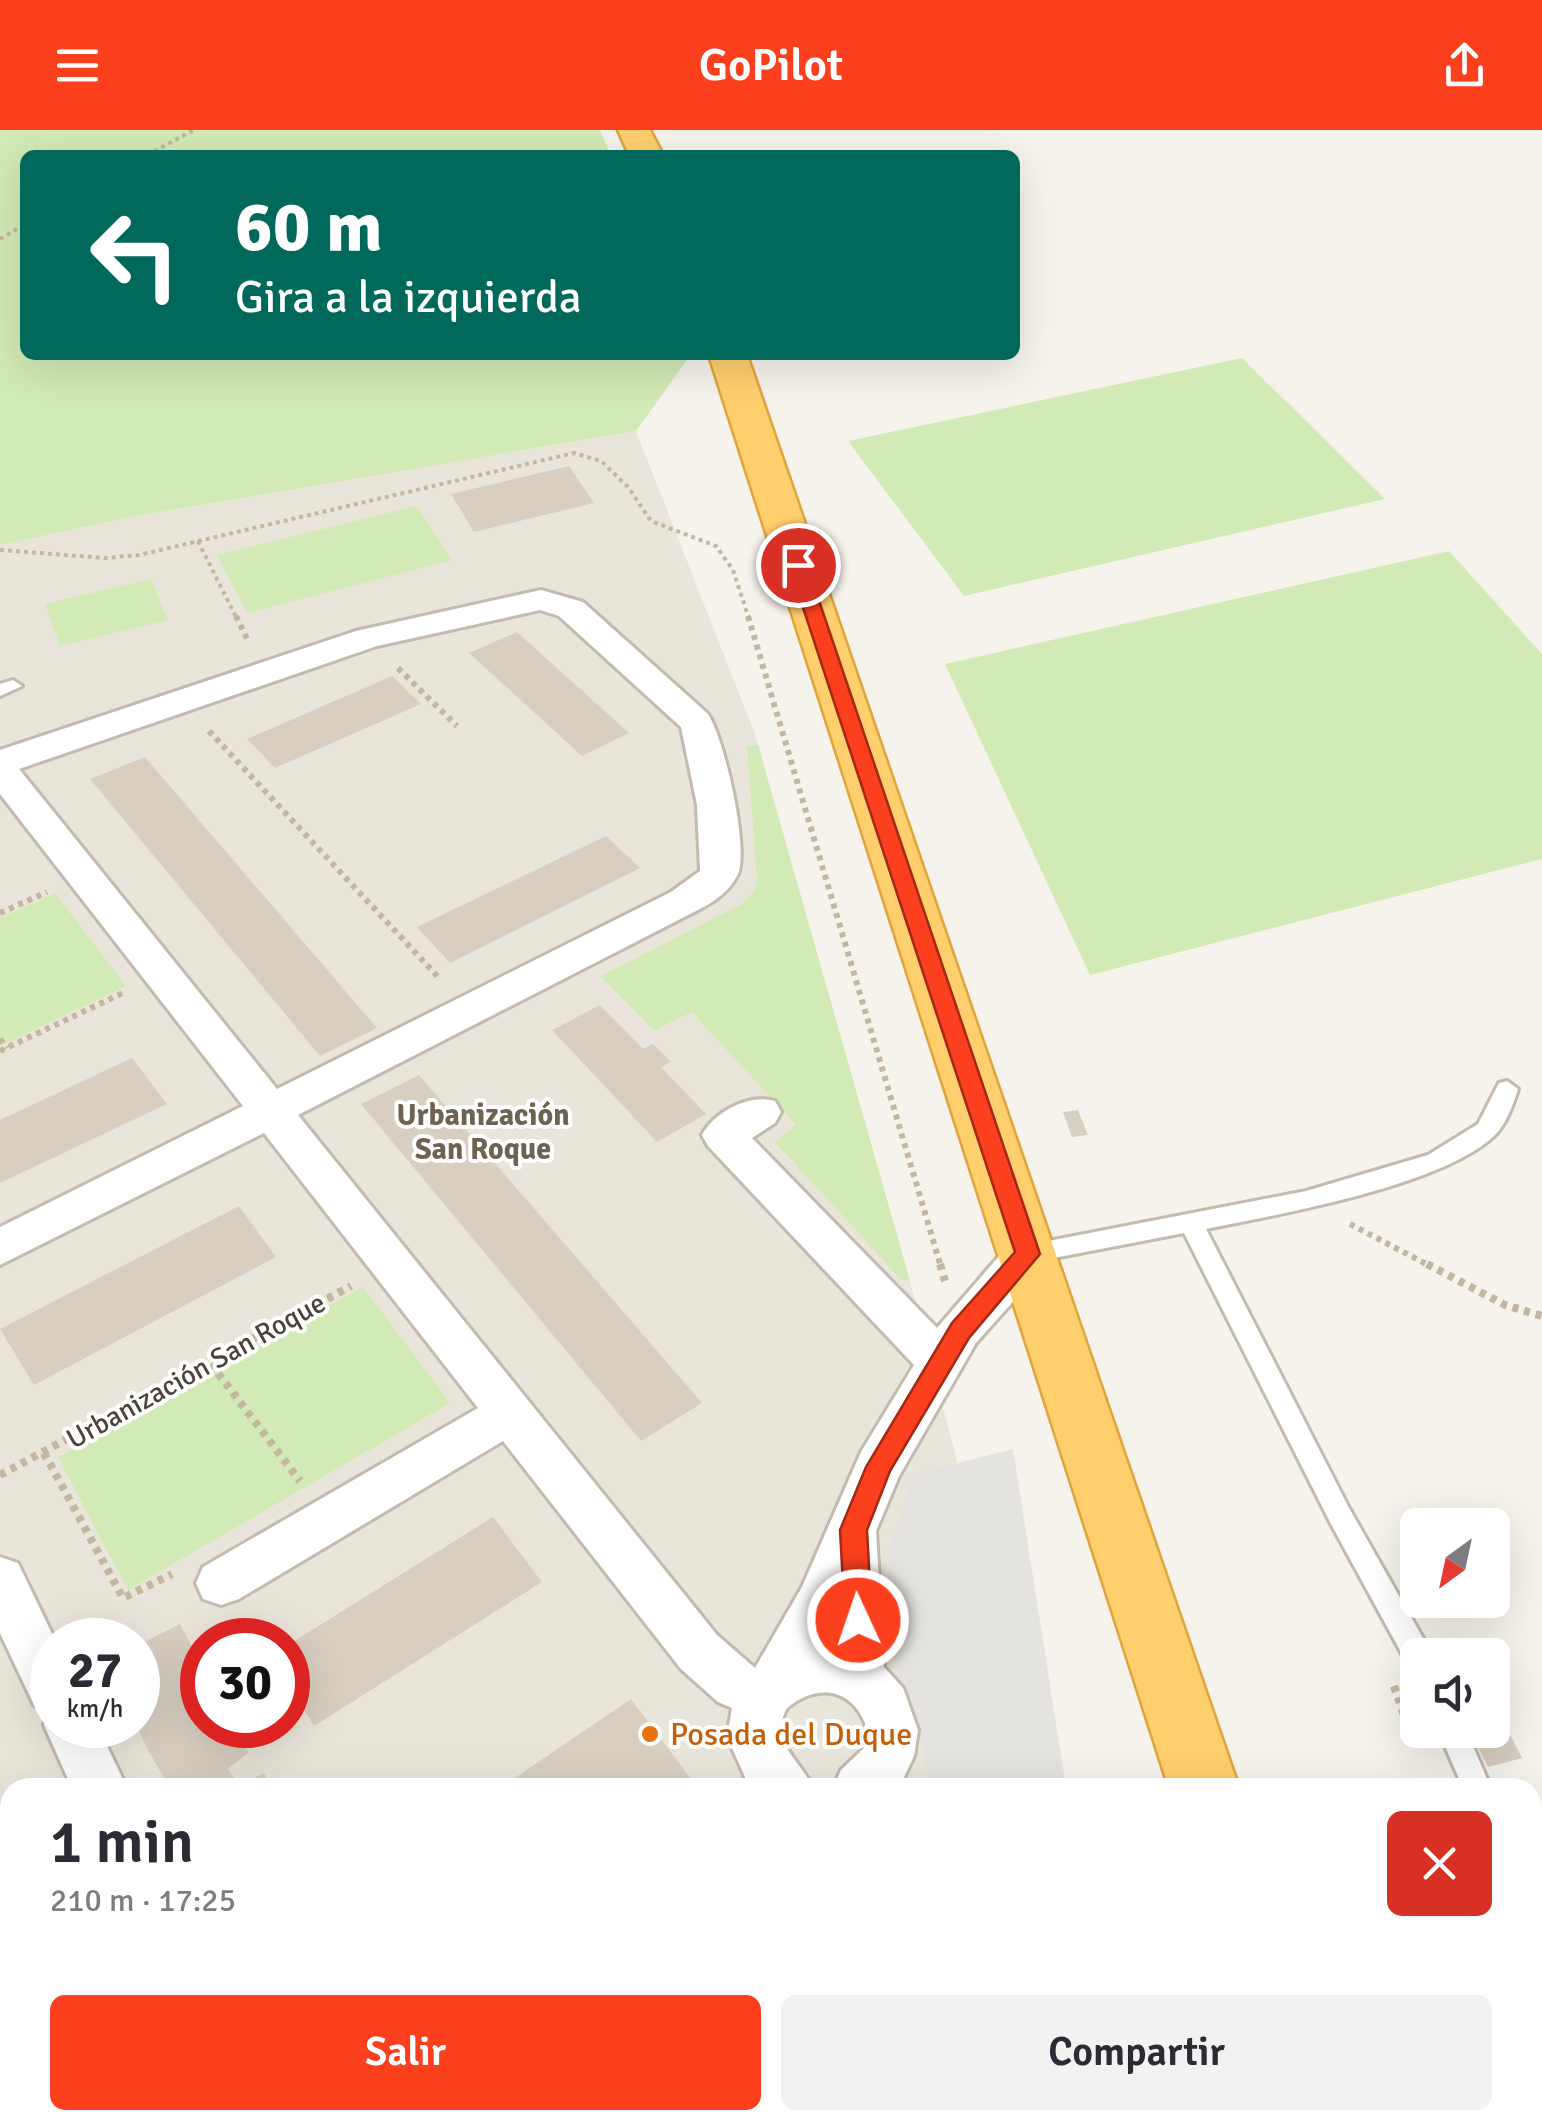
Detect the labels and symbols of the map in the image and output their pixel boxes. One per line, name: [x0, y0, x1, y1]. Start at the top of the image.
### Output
pin: [756, 523, 841, 608]
district label: Urbanización San Roque: [396, 1097, 570, 1168]
street label: Urbanización San Roque: [61, 1286, 331, 1456]
north arrow: [1400, 1508, 1510, 1618]
position arrow: [806, 1568, 910, 1672]
speed limit sign: 30: [180, 1618, 310, 1748]
place label: Posada del Duque: [670, 1715, 912, 1754]
marker: Posada del Duque: [639, 1723, 661, 1745]

